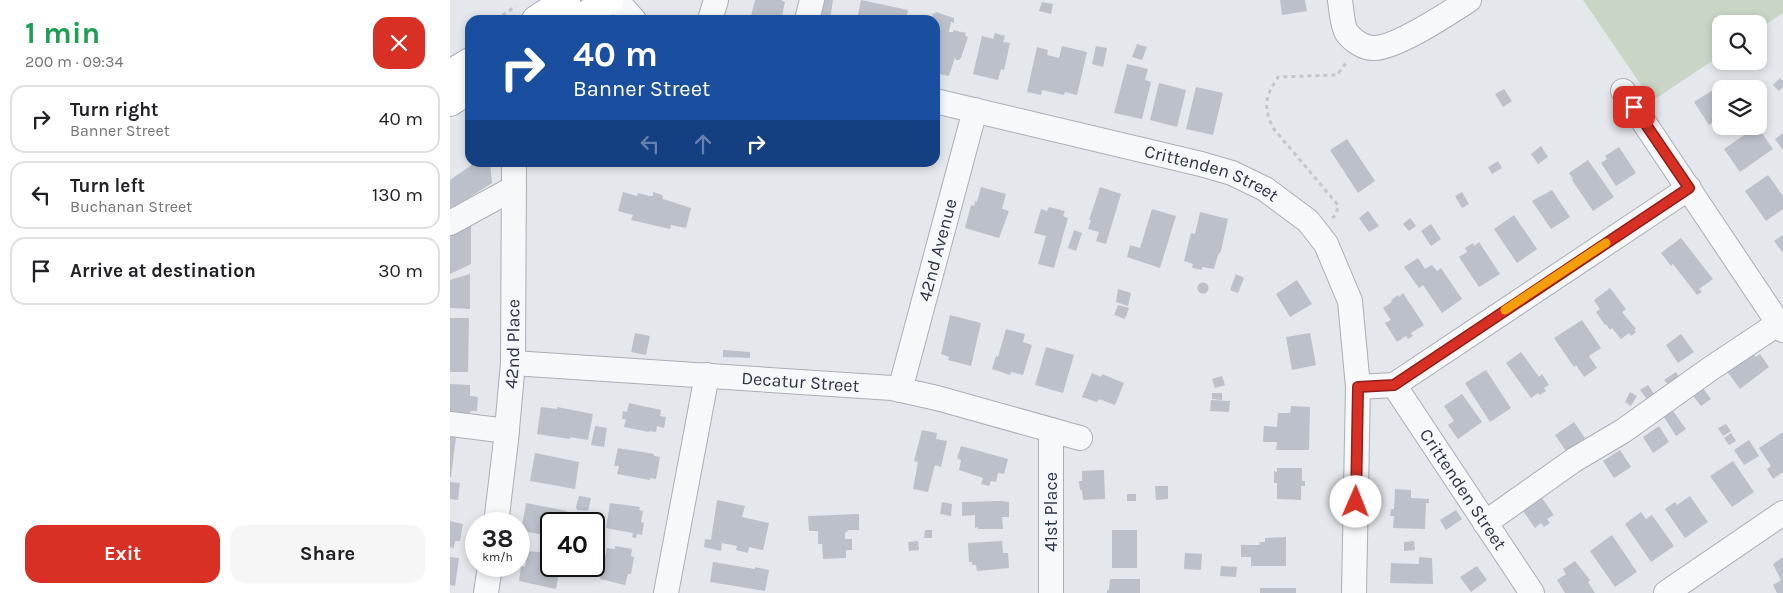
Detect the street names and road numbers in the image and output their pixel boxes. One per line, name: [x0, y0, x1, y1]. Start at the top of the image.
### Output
street label: Crittenden Street: [1142, 140, 1283, 206]
street label: 42nd Avenue: [913, 196, 962, 304]
street label: 42nd Place: [500, 299, 524, 390]
street label: Decatur Street: [741, 367, 860, 397]
street label: Crittenden Street: [1415, 424, 1511, 554]
street label: 41st Place: [1040, 472, 1062, 552]

